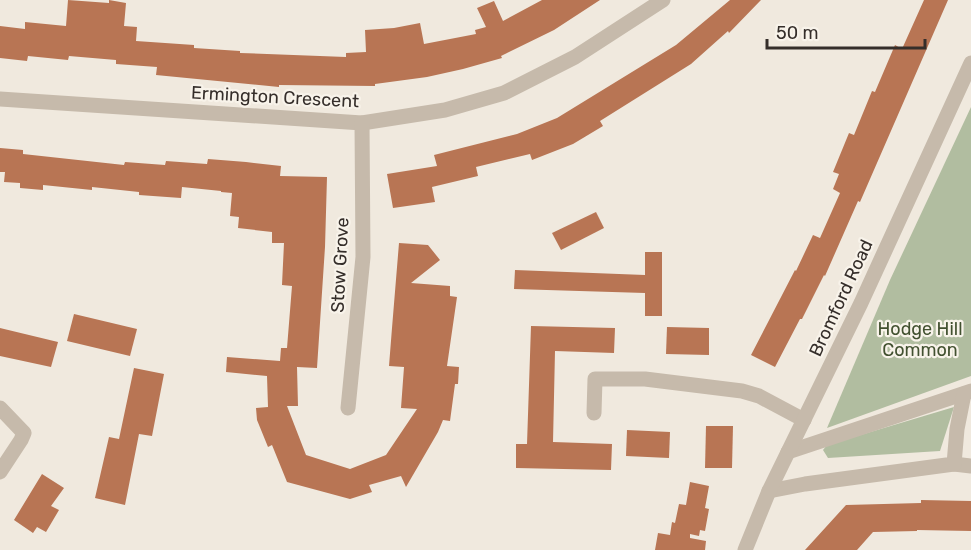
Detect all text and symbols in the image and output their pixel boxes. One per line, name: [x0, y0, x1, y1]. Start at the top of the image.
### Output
scale bar: [767, 12, 924, 50]
text: 50 m: [776, 22, 819, 44]
street label: Ermington Crescent: [190, 82, 360, 112]
street label: Stow Grove: [327, 217, 353, 313]
street label: Bromford Road: [804, 236, 878, 360]
park label: Hodge Hill Common: [877, 318, 963, 361]

